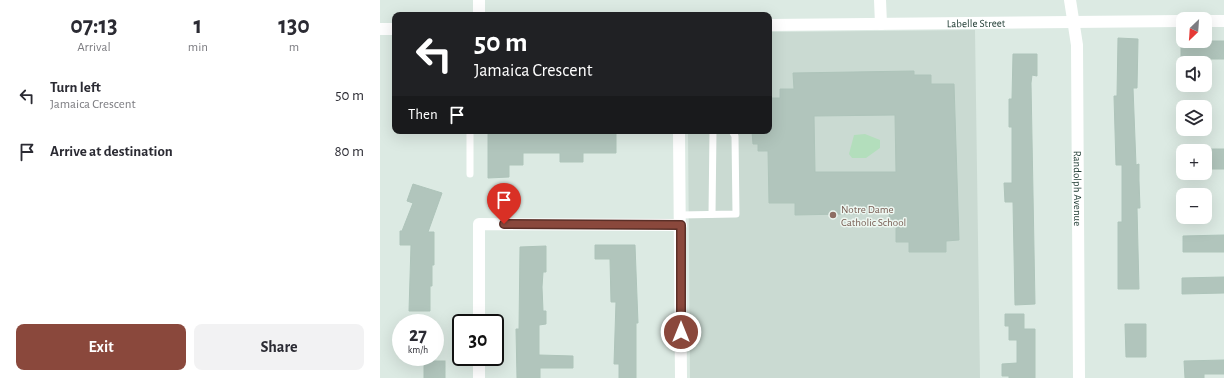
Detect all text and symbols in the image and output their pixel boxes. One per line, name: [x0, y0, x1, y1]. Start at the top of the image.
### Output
north arrow: [1176, 12, 1212, 48]
map controls: [1176, 12, 1212, 224]
text: 07:13: [70, 14, 118, 38]
text: 1: [194, 14, 202, 38]
text: 130: [278, 14, 310, 38]
street label: Labelle Street: [947, 18, 1006, 29]
icon: left: [408, 28, 460, 80]
text: 50 m: [474, 29, 528, 57]
text: Arrival: [77, 41, 111, 54]
text: min: [188, 41, 208, 54]
text: m: [289, 41, 299, 54]
button: sound: [1176, 56, 1212, 92]
text: Jamaica Crescent: [474, 62, 592, 80]
text: Turn left: [50, 80, 101, 95]
icon: left: [16, 85, 38, 107]
text: 50 m: [335, 88, 364, 103]
text: Jamaica Crescent: [50, 98, 136, 111]
button: layers: [1176, 100, 1212, 136]
icon: arrive: [446, 104, 468, 126]
text: Then: [408, 107, 438, 122]
icon: arrive: [16, 141, 38, 163]
text: Arrive at destination: [50, 144, 173, 159]
text: 80 m: [334, 144, 364, 159]
button: +: [1176, 144, 1212, 180]
street label: Randolph Avenue: [1072, 151, 1083, 226]
pin: [487, 183, 521, 224]
button: −: [1176, 188, 1212, 224]
icon: arrive: [493, 189, 515, 211]
place label: Notre Dame Catholic School: [841, 204, 906, 228]
marker: Notre Dame Catholic School: [828, 210, 838, 220]
position arrow: [660, 311, 702, 353]
speed limit sign: 30: [452, 314, 504, 366]
button: Exit: [16, 324, 186, 370]
button: Share: [194, 324, 364, 370]
text: 27: [409, 325, 427, 345]
text: km/h: [408, 345, 428, 355]

